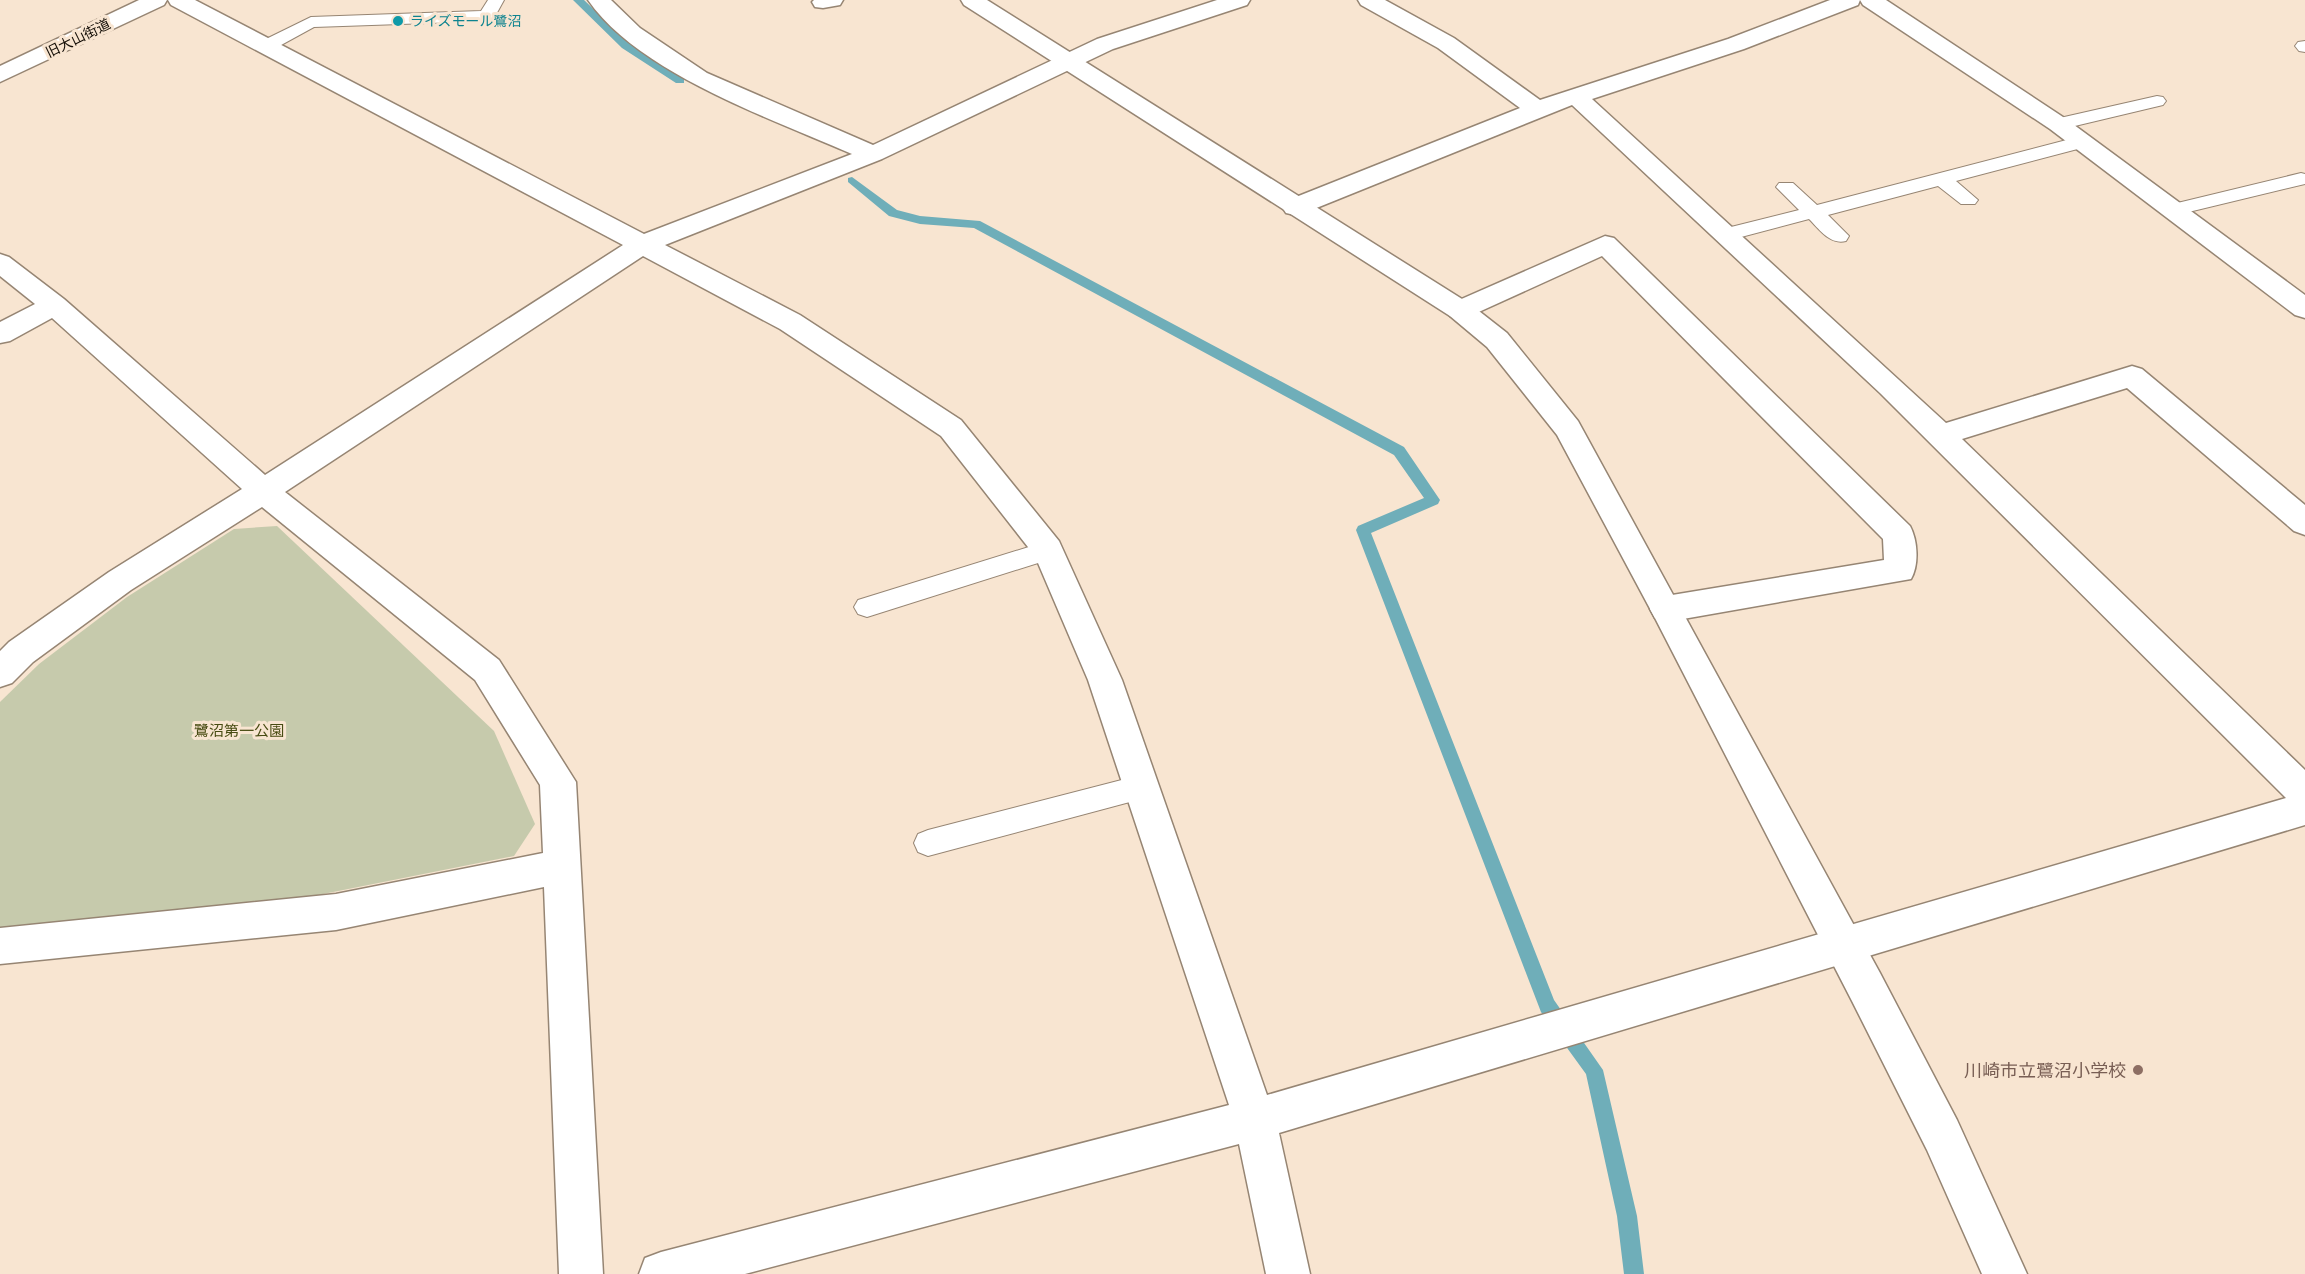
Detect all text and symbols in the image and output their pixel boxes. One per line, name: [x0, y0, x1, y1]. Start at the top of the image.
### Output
place label: ライズモール鷺沼: [410, 13, 522, 29]
marker: ライズモール鷺沼: [391, 14, 405, 28]
street label: 旧大山街道: [43, 15, 113, 61]
park label: 鷺沼第一公園: [194, 722, 284, 740]
place label: 川崎市立鷺沼小学校: [1964, 1060, 2126, 1081]
marker: 川崎市立鷺沼小学校: [2131, 1063, 2145, 1077]

